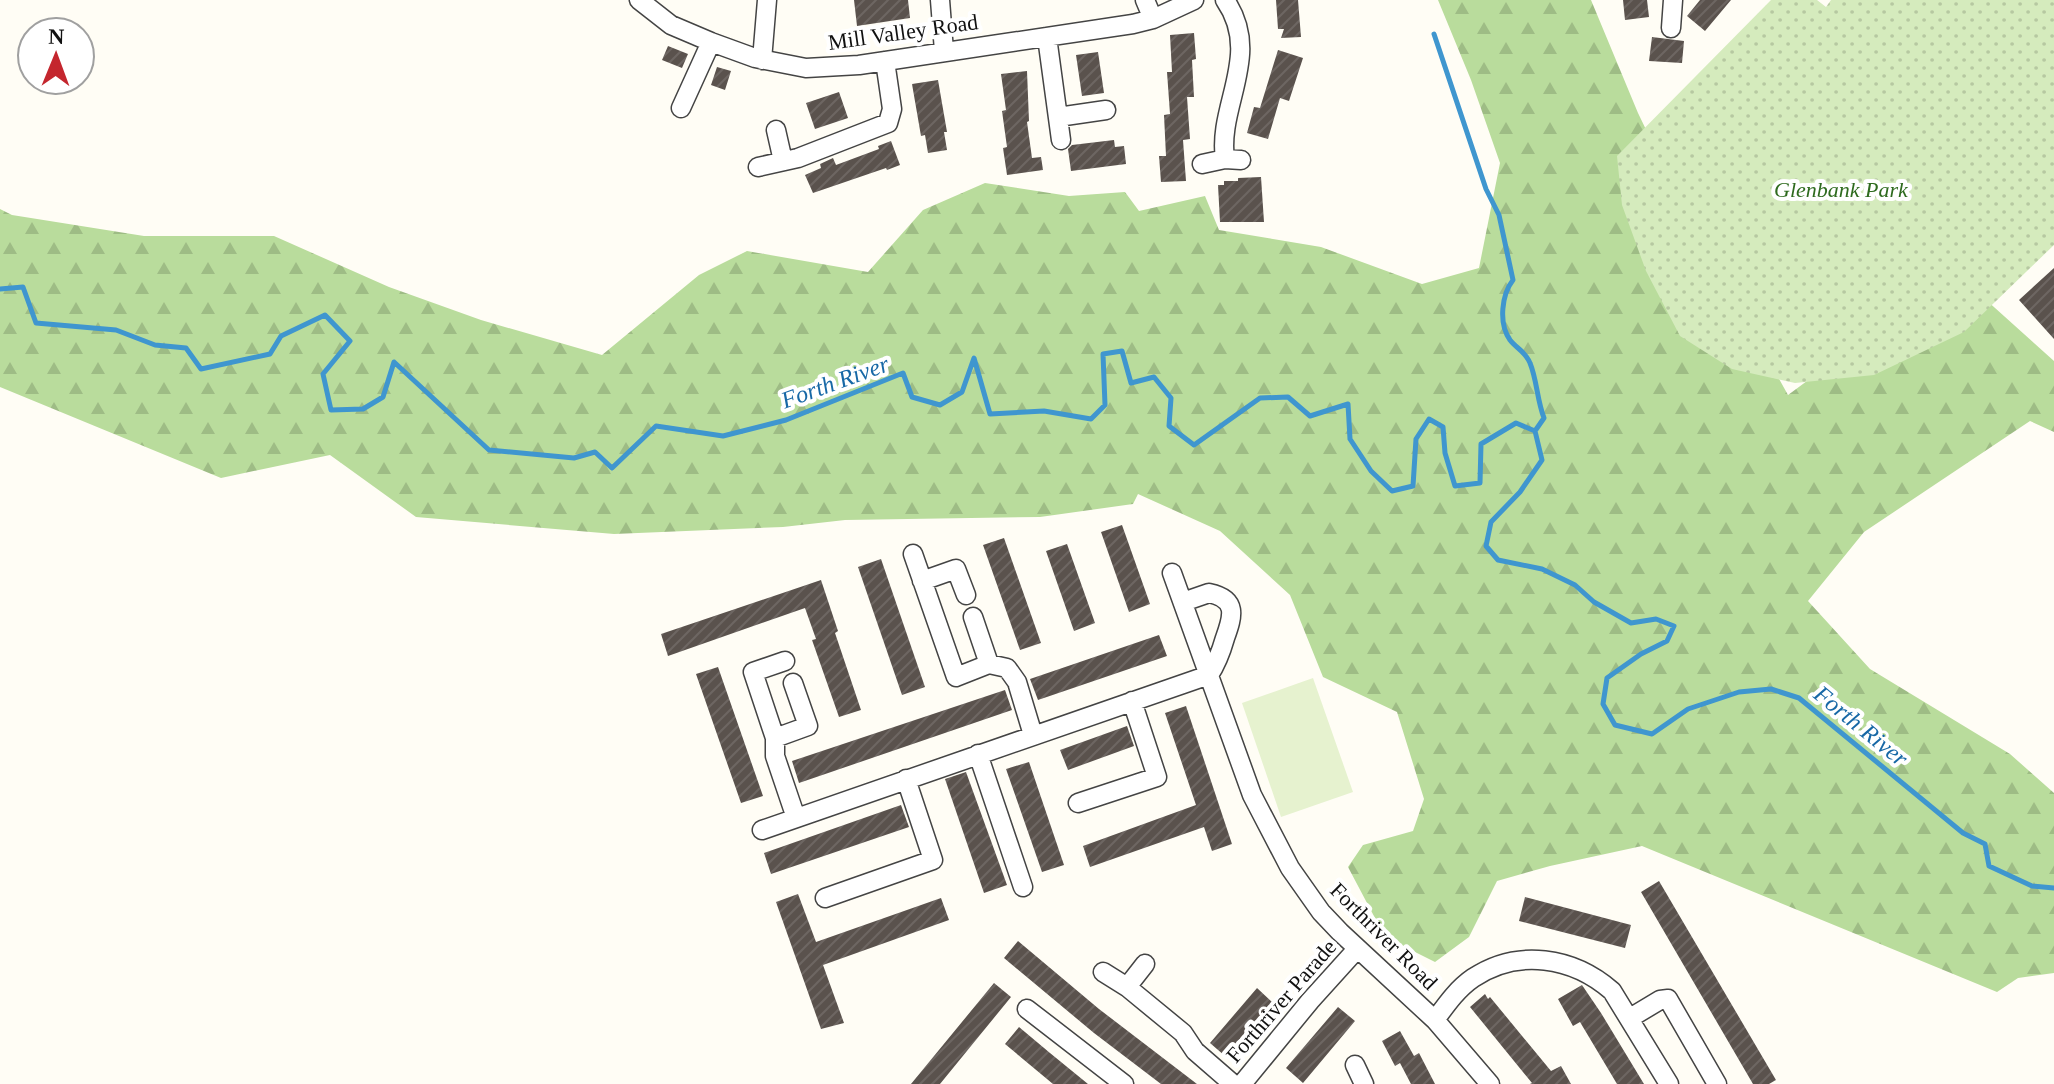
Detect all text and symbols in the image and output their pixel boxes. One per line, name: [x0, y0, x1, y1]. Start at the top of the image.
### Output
street label: Mill Valley Road: [826, 9, 980, 55]
north arrow: [16, 16, 96, 96]
text: N: [48, 24, 65, 49]
park label: Glenbank Park: [1774, 177, 1909, 202]
water label: Forth River: [777, 350, 893, 414]
water label: Forth River: [1808, 680, 1913, 772]
street label: Forthriver Road: [1325, 877, 1443, 995]
street label: Forthriver Parade: [1221, 934, 1341, 1068]

